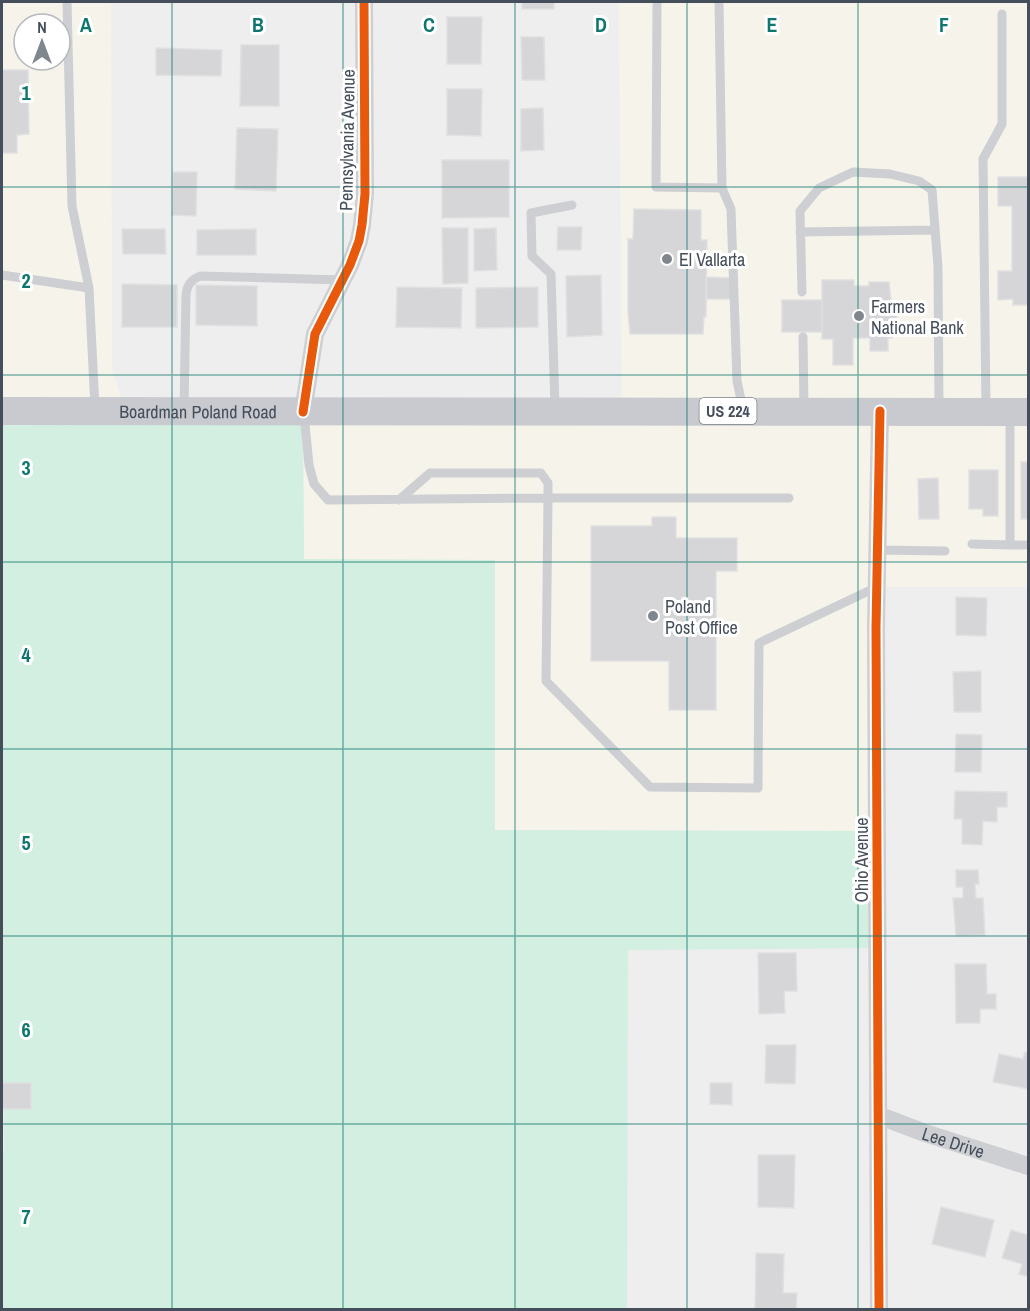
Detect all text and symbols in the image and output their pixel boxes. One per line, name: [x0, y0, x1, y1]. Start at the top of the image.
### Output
text: A: [80, 11, 92, 38]
text: B: [252, 11, 264, 38]
text: C: [423, 11, 435, 38]
text: D: [595, 11, 607, 38]
text: E: [767, 11, 778, 38]
text: F: [939, 11, 949, 38]
north arrow: [12, 12, 72, 72]
text: N: [37, 16, 47, 38]
street label: Pennsylvania Avenue: [333, 69, 361, 211]
text: 1: [21, 79, 31, 106]
place label: El Vallarta: [679, 247, 745, 272]
marker: El Vallarta: [660, 252, 674, 266]
text: 2: [21, 267, 31, 294]
place label: Farmers National Bank: [871, 294, 964, 340]
marker: Farmers National Bank: [852, 309, 866, 323]
road number: US 224: [700, 398, 756, 424]
street label: Boardman Poland Road: [119, 399, 277, 424]
text: 3: [21, 454, 31, 481]
place label: Poland Post Office: [665, 594, 738, 640]
marker: Poland Post Office: [646, 609, 660, 623]
text: 4: [21, 641, 31, 668]
street label: Ohio Avenue: [849, 817, 874, 903]
text: 5: [21, 829, 31, 856]
text: 6: [21, 1016, 31, 1043]
street label: Lee Drive: [919, 1120, 988, 1164]
text: 7: [21, 1203, 31, 1230]

